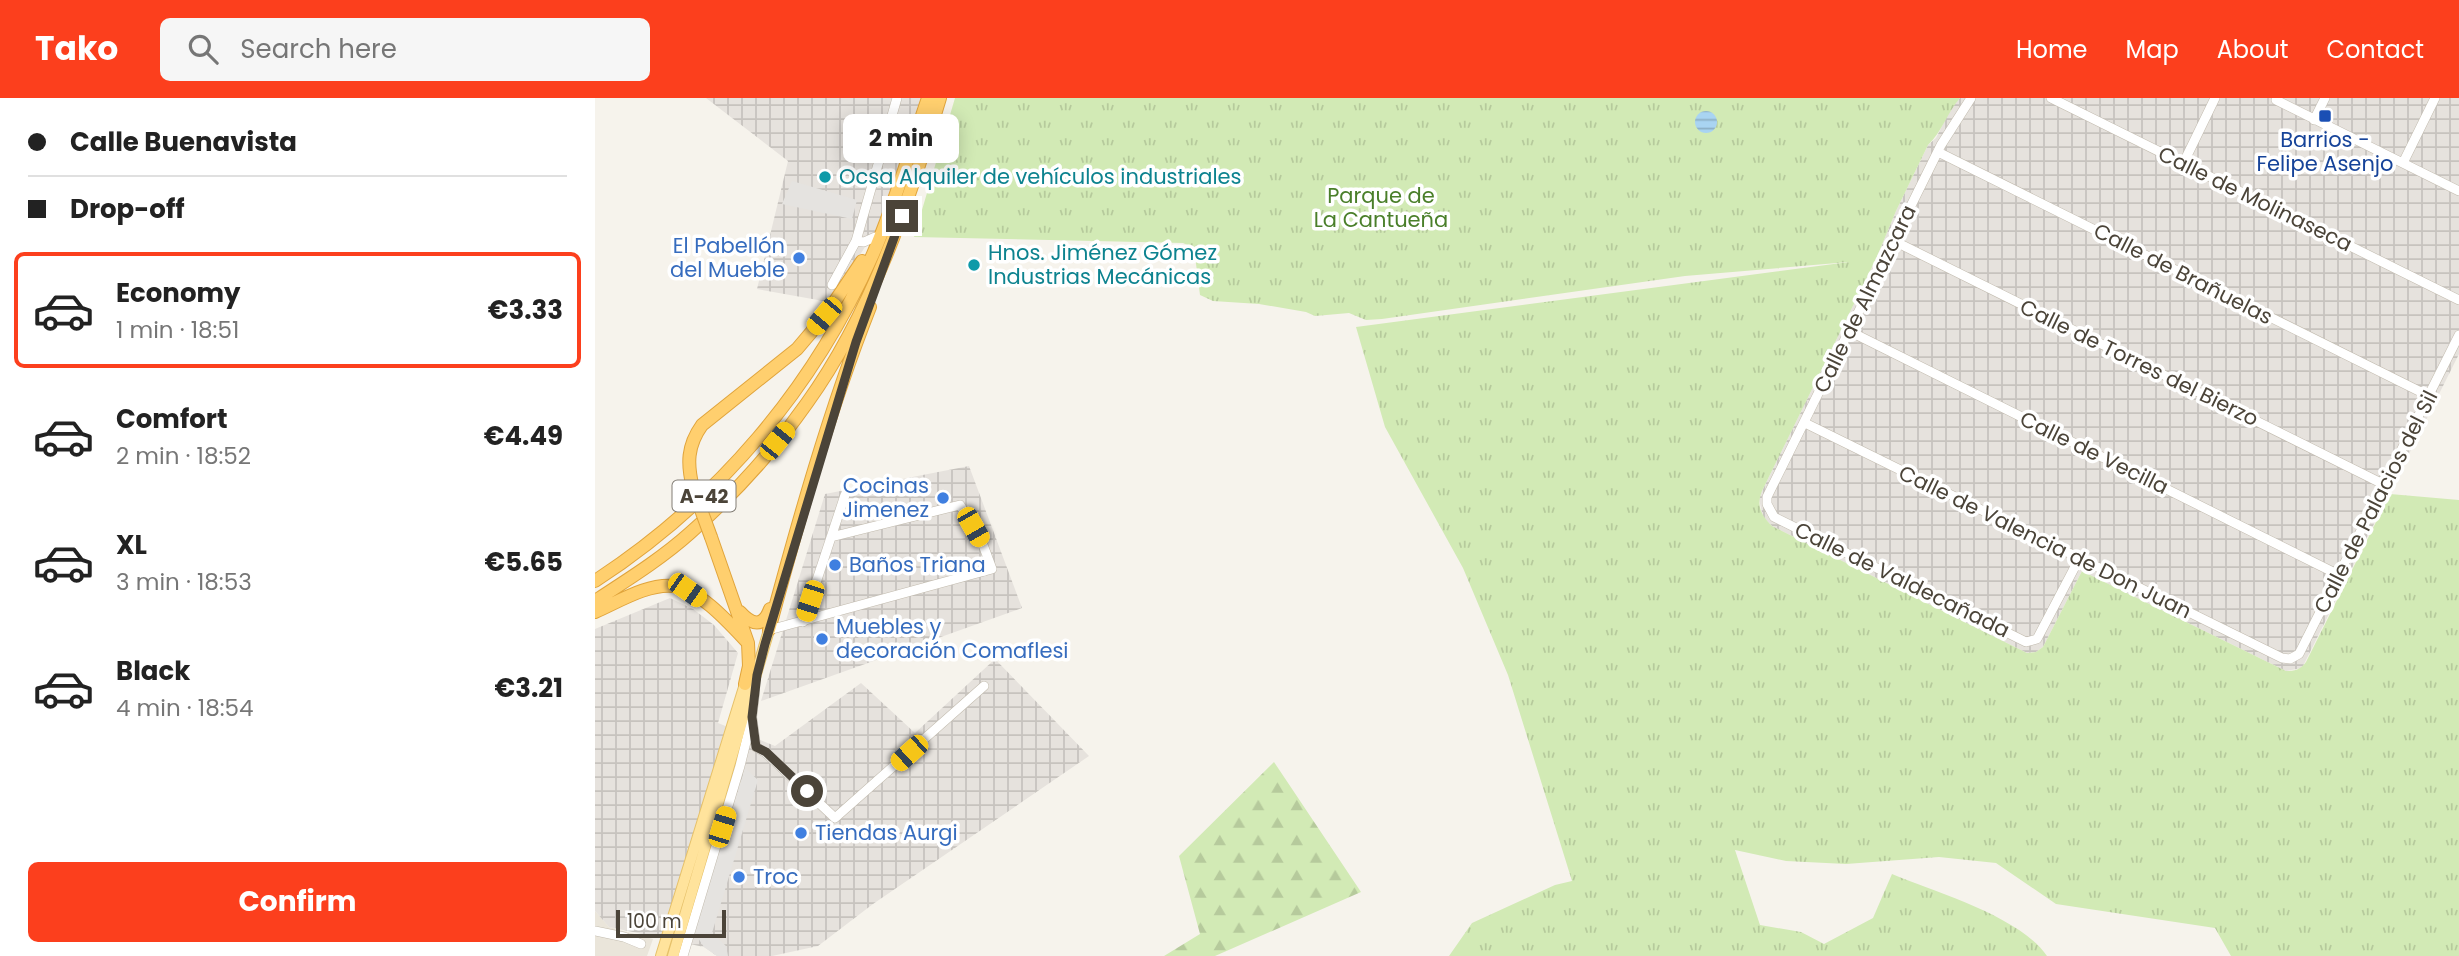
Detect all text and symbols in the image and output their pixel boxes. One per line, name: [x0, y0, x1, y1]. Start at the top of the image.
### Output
search box: [160, 18, 650, 81]
text: Tako: [35, 25, 118, 72]
icon: search: [184, 30, 222, 68]
text: Search here: [240, 31, 397, 67]
text: Home: [2016, 33, 2088, 66]
text: Map: [2126, 33, 2179, 66]
text: About: [2217, 33, 2288, 66]
text: Contact: [2326, 33, 2424, 66]
marker: Barrios - Felipe Asenjo: [2317, 108, 2333, 124]
callout: 2 min: [844, 115, 960, 164]
text: 2 min: [869, 122, 933, 154]
text: Calle Buenavista: [70, 124, 297, 160]
place label: Barrios - Felipe Asenjo: [2257, 125, 2393, 178]
street label: Calle de Molinaseca: [2153, 139, 2357, 258]
place label: Ocsa Alquiler de vehículos industriales: [839, 162, 1242, 191]
marker: Ocsa Alquiler de vehículos industriales: [817, 169, 833, 185]
park label: Parque de La Cantueña: [1314, 181, 1448, 234]
text: Drop-off: [70, 191, 185, 227]
route end: [886, 200, 918, 232]
street label: Calle de Almazcara: [1806, 200, 1923, 398]
street label: Calle de Brañuelas: [2089, 216, 2278, 331]
place label: El Pabellón del Mueble: [670, 231, 785, 284]
place label: Hnos. Jiménez Gómez Industrias Mecánicas: [988, 238, 1217, 291]
marker: El Pabellón del Mueble: [791, 250, 807, 266]
marker: Hnos. Jiménez Gómez Industrias Mecánicas: [966, 257, 982, 273]
text: Economy: [116, 275, 240, 311]
icon: car: [32, 279, 95, 342]
text: €3.33: [488, 292, 563, 328]
street label: Calle de Torres del Bierzo: [2015, 292, 2263, 433]
car: [803, 293, 846, 339]
text: 1 min · 18:51: [116, 314, 239, 346]
street label: Calle de Palacios del Sil: [2307, 385, 2444, 618]
text: Comfort: [116, 401, 228, 437]
street label: Calle de Vecilla: [2015, 404, 2173, 501]
icon: car: [32, 405, 95, 468]
text: €4.49: [484, 418, 563, 454]
car: [756, 418, 799, 464]
text: 2 min · 18:52: [116, 440, 251, 472]
street label: Calle de Valencia de Don Juan: [1894, 458, 2196, 625]
place label: Cocinas Jimenez: [842, 471, 929, 524]
road number: A-42: [673, 480, 735, 512]
marker: Cocinas Jimenez: [935, 490, 951, 506]
car: [954, 504, 993, 550]
street label: Calle de Valdecañada: [1790, 515, 2015, 644]
text: XL: [116, 527, 147, 563]
icon: car: [32, 531, 95, 594]
text: €5.65: [485, 544, 563, 580]
place label: Baños Triana: [849, 550, 986, 579]
marker: Baños Triana: [827, 557, 843, 573]
text: 3 min · 18:53: [116, 566, 252, 598]
car: [664, 569, 711, 611]
car: [794, 578, 827, 624]
place label: Muebles y decoración Comaflesi: [836, 612, 1069, 665]
marker: Muebles y decoración Comaflesi: [814, 631, 830, 647]
text: Black: [116, 653, 190, 689]
icon: car: [32, 657, 95, 720]
text: €3.21: [495, 670, 563, 706]
text: 4 min · 18:54: [116, 692, 254, 724]
car: [887, 731, 932, 775]
route start: [791, 775, 823, 807]
car: [706, 804, 739, 850]
place label: Tiendas Aurgi: [815, 818, 958, 847]
marker: Tiendas Aurgi: [793, 825, 809, 841]
button: Confirm: [28, 862, 567, 942]
place label: Troc: [753, 862, 798, 891]
marker: Troc: [731, 869, 747, 885]
scale bar: [616, 907, 726, 939]
text: 100 m: [627, 908, 682, 935]

